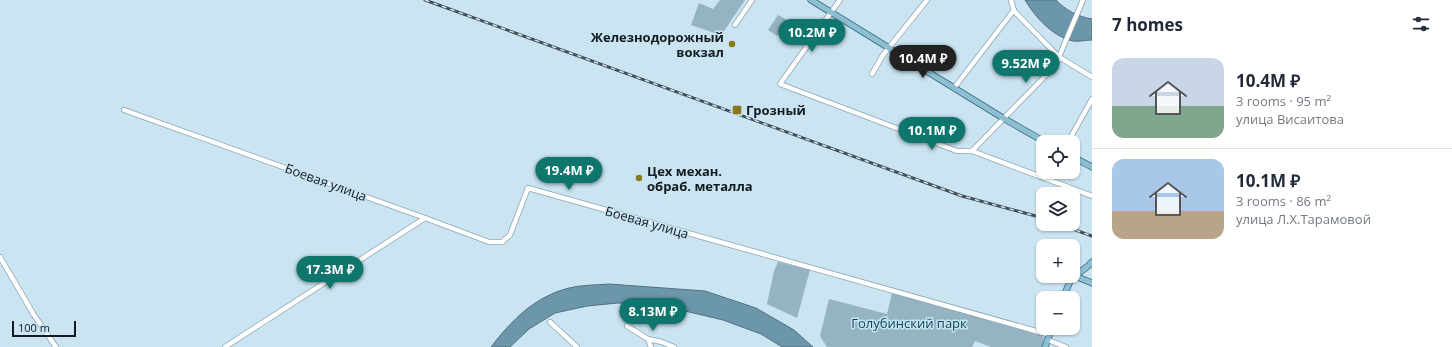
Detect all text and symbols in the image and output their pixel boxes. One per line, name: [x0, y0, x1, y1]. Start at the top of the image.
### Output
text: 7 homes: [1112, 13, 1183, 36]
icon: filters: [1410, 13, 1432, 35]
pin: 10.2M ₽: [775, 19, 849, 53]
text: 10.2M ₽: [787, 23, 837, 41]
place label: Железнодорожный вокзал: [591, 28, 724, 61]
marker: Железнодорожный вокзал: [727, 39, 737, 49]
pin: 10.4M ₽: [886, 45, 960, 79]
text: 10.4M ₽: [898, 49, 948, 67]
pin: 9.52M ₽: [989, 50, 1063, 84]
text: 9.52M ₽: [1001, 54, 1051, 72]
text: 10.4M ₽: [1236, 69, 1300, 92]
icon: home: [1144, 74, 1192, 122]
text: 3 rooms · 95 m²: [1236, 92, 1331, 110]
place label: Грозный: [746, 101, 806, 119]
marker: Грозный: [731, 104, 743, 116]
text: улица Висаитова: [1236, 110, 1344, 128]
pin: 10.1M ₽: [895, 117, 969, 151]
text: 10.1M ₽: [907, 121, 957, 139]
map controls: [1036, 135, 1080, 335]
button: locate: [1036, 135, 1080, 179]
pin: 19.4M ₽: [532, 157, 606, 191]
street label: Боевая улица: [283, 159, 369, 205]
text: 19.4M ₽: [544, 161, 594, 179]
place label: Цех механ. обраб. металла: [647, 162, 753, 195]
text: 10.1M ₽: [1236, 169, 1300, 192]
marker: Цех механ. обраб. металла: [634, 173, 644, 183]
icon: home: [1144, 175, 1192, 223]
button: layers: [1036, 187, 1080, 231]
text: 3 rooms · 86 m²: [1236, 192, 1331, 210]
street label: Боевая улица: [603, 202, 691, 242]
text: улица Л.Х.Тарамовой: [1236, 210, 1371, 228]
button: +: [1036, 239, 1080, 283]
pin: 17.3M ₽: [293, 256, 367, 290]
text: 17.3M ₽: [305, 260, 355, 278]
button: −: [1036, 291, 1080, 335]
pin: 8.13M ₽: [616, 298, 690, 332]
text: 8.13M ₽: [628, 302, 678, 320]
park label: Голубинский парк: [851, 314, 967, 332]
scale bar: [12, 319, 76, 338]
text: 100 m: [18, 320, 50, 335]

